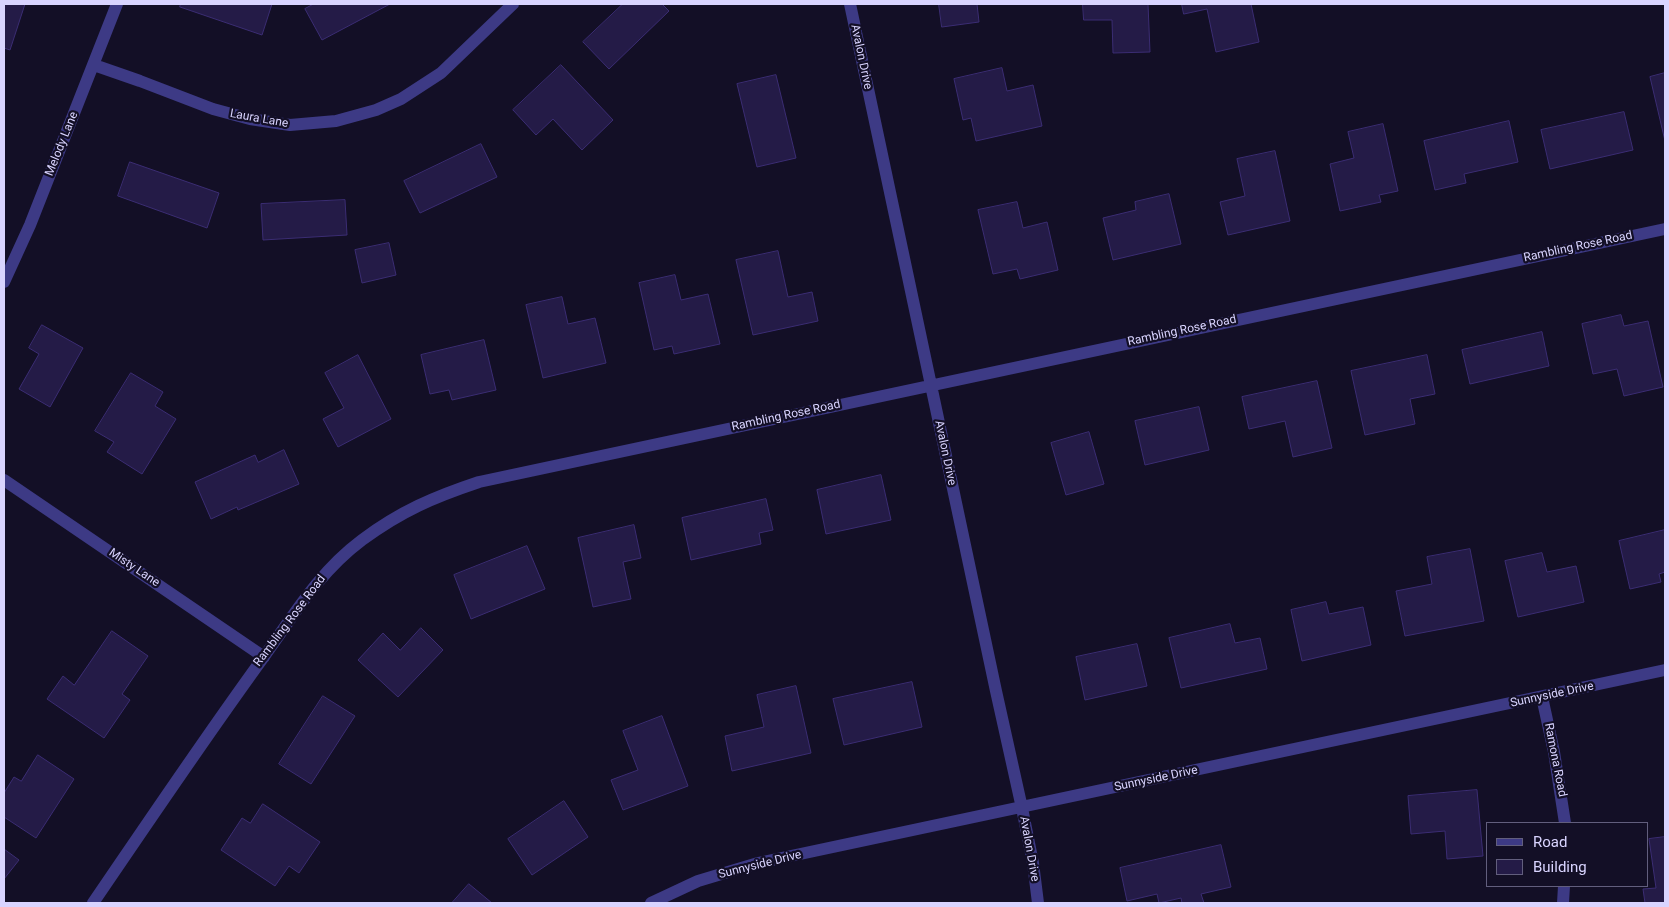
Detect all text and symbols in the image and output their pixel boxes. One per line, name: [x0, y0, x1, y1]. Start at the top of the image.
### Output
street label: Avalon Drive: [847, 23, 875, 91]
street label: Laura Lane: [229, 107, 289, 131]
street label: Melody Lane: [43, 110, 81, 178]
street label: Rambling Rose Road: [1522, 228, 1634, 266]
street label: Rambling Rose Road: [1126, 312, 1238, 350]
street label: Rambling Rose Road: [730, 397, 842, 435]
street label: Avalon Drive: [931, 419, 959, 487]
street label: Misty Lane: [106, 546, 162, 590]
street label: Rambling Rose Road: [251, 572, 329, 670]
street label: Sunnyside Drive: [1509, 679, 1595, 711]
street label: Ramona Road: [1541, 722, 1569, 798]
street label: Sunnyside Drive: [1113, 763, 1199, 795]
street label: Avalon Drive: [1016, 815, 1042, 883]
legend: [1486, 822, 1649, 887]
text: Road: [1533, 833, 1567, 851]
street label: Sunnyside Drive: [717, 848, 803, 882]
text: Building: [1533, 858, 1587, 876]

